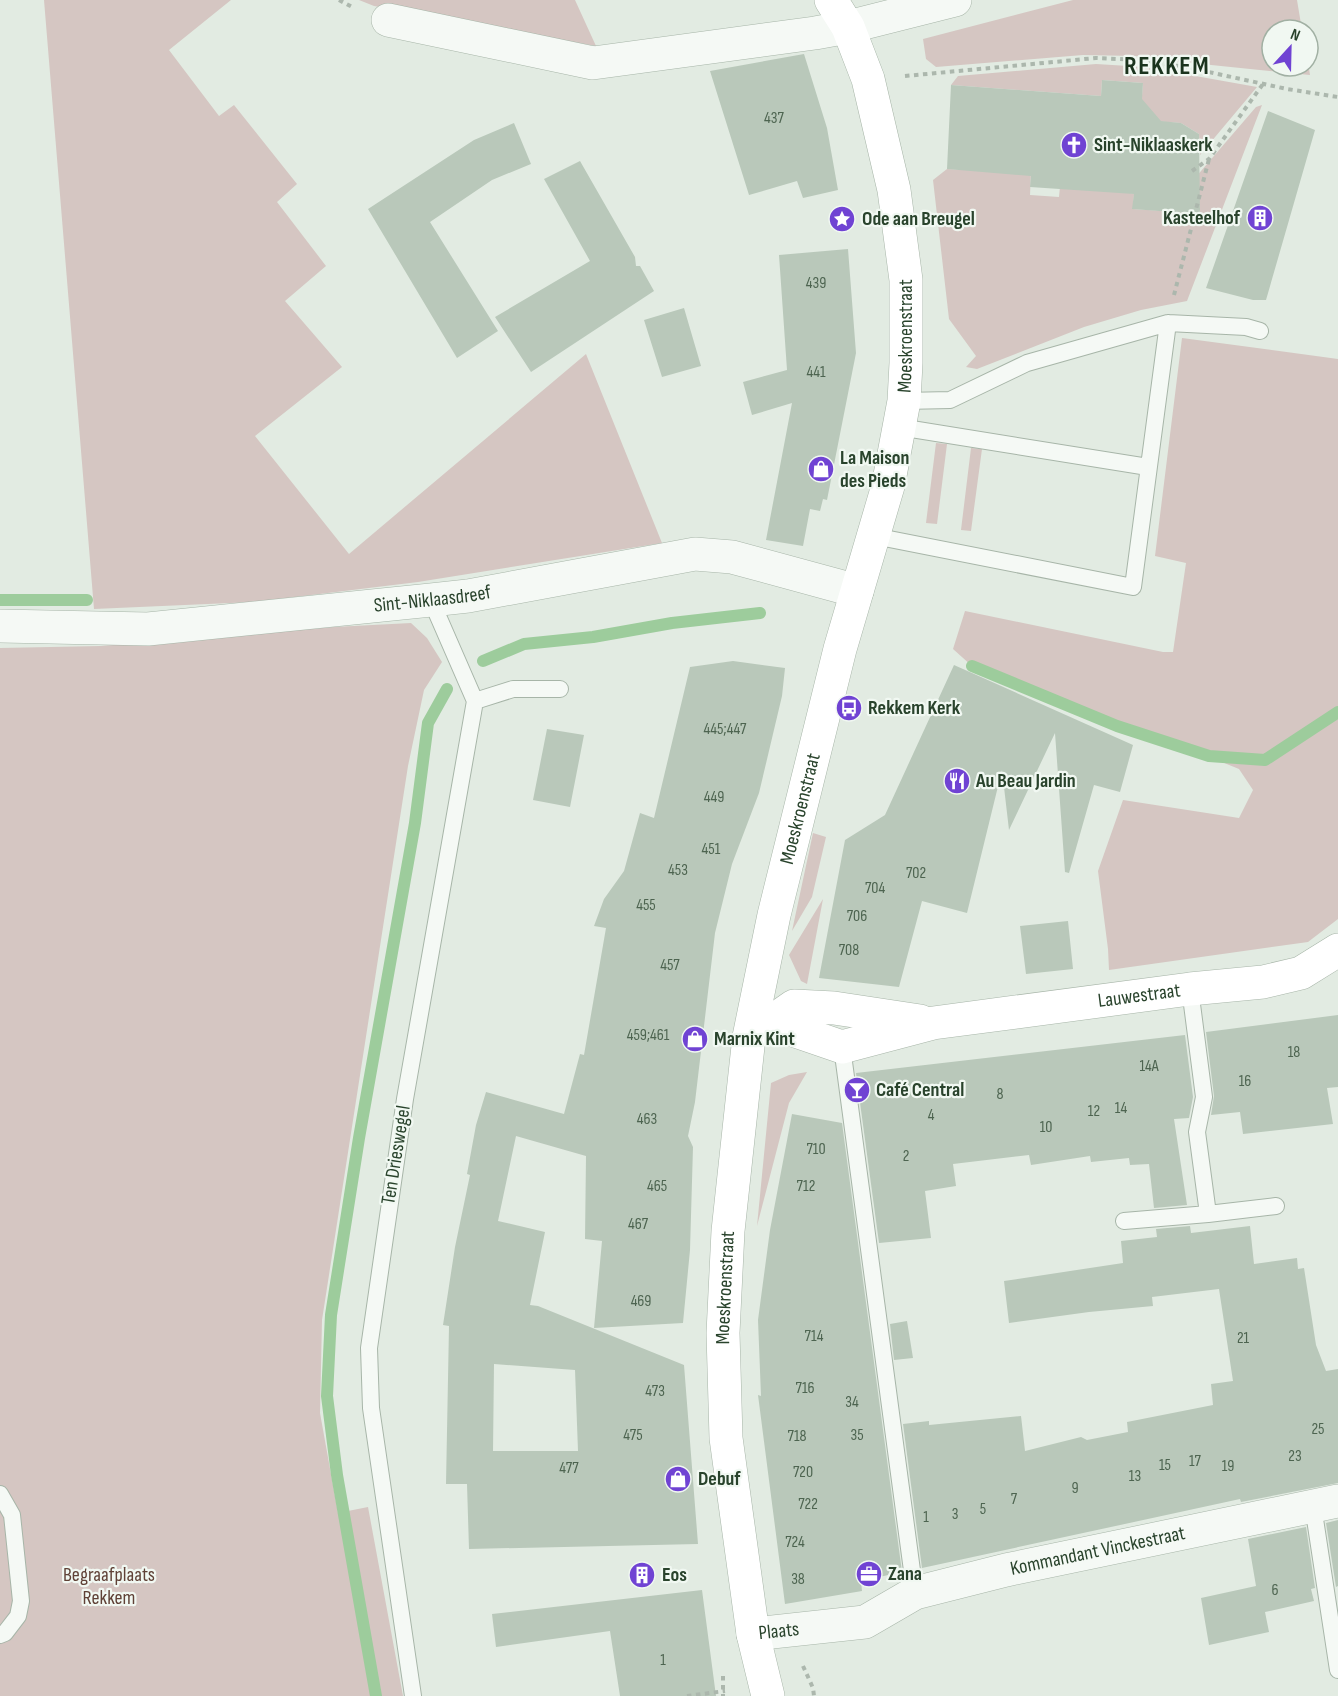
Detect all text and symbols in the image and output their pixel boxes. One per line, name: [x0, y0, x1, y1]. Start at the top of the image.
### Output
north arrow: [1260, 18, 1320, 78]
text: N: [1288, 25, 1303, 46]
district label: REKKEM: [1124, 51, 1210, 82]
house number: 437: [764, 109, 785, 128]
church icon: Sint-Niklaaskerk: [1059, 130, 1089, 160]
place label: Sint-Niklaaskerk: [1094, 133, 1213, 157]
building icon: Kasteelhof: [1245, 203, 1275, 233]
place icon: Ode aan Breugel: [827, 204, 857, 234]
place label: Kasteelhof: [1163, 206, 1241, 230]
place label: Ode aan Breugel: [862, 207, 975, 231]
house number: 439: [806, 274, 826, 293]
street label: Moeskroenstraat: [892, 279, 918, 393]
house number: 441: [806, 363, 826, 382]
place label: La Maison des Pieds: [840, 446, 909, 493]
shop icon: La Maison des Pieds: [806, 454, 836, 484]
street label: Sint-Niklaasdreef: [373, 580, 493, 618]
bus stop icon: Rekkem Kerk: [834, 693, 864, 723]
place label: Rekkem Kerk: [868, 696, 961, 720]
house number: 445;447: [704, 720, 747, 739]
street label: Moeskroenstraat: [775, 751, 826, 867]
restaurant icon: Au Beau Jardin: [942, 766, 972, 796]
place label: Au Beau Jardin: [975, 769, 1076, 793]
house number: 449: [704, 788, 724, 807]
house number: 451: [702, 840, 721, 859]
house number: 453: [668, 861, 688, 880]
house number: 702: [906, 864, 926, 883]
house number: 704: [865, 879, 885, 898]
house number: 455: [636, 896, 656, 915]
house number: 706: [847, 907, 867, 926]
house number: 708: [839, 941, 859, 960]
house number: 457: [660, 956, 680, 975]
street label: Lauwestraat: [1096, 978, 1182, 1013]
shop icon: Marnix Kint: [680, 1024, 710, 1054]
house number: 459;461: [627, 1026, 670, 1045]
place label: Marnix Kint: [714, 1027, 795, 1051]
house number: 18: [1288, 1043, 1300, 1062]
house number: 14A: [1139, 1057, 1159, 1076]
house number: 16: [1239, 1072, 1251, 1091]
bar icon: Café Central: [842, 1075, 872, 1105]
place label: Café Central: [876, 1078, 964, 1102]
house number: 8: [996, 1085, 1004, 1104]
house number: 14: [1115, 1099, 1127, 1118]
house number: 12: [1088, 1102, 1100, 1121]
street label: Ten Drieswegel: [376, 1104, 416, 1206]
house number: 4: [928, 1106, 935, 1125]
house number: 463: [637, 1110, 657, 1129]
house number: 10: [1040, 1118, 1052, 1137]
house number: 710: [806, 1140, 826, 1159]
house number: 2: [903, 1147, 909, 1166]
house number: 465: [647, 1177, 667, 1196]
house number: 712: [797, 1177, 815, 1196]
house number: 467: [628, 1215, 649, 1234]
street label: Moeskroenstraat: [711, 1230, 740, 1345]
house number: 469: [631, 1292, 651, 1311]
house number: 714: [805, 1327, 824, 1346]
house number: 21: [1237, 1329, 1250, 1348]
house number: 716: [795, 1379, 815, 1398]
house number: 473: [645, 1382, 665, 1401]
house number: 34: [845, 1393, 859, 1412]
house number: 25: [1311, 1420, 1325, 1439]
house number: 475: [623, 1426, 643, 1445]
house number: 35: [850, 1426, 864, 1445]
house number: 718: [787, 1427, 807, 1446]
house number: 23: [1288, 1447, 1302, 1466]
house number: 17: [1189, 1452, 1202, 1471]
house number: 15: [1159, 1456, 1171, 1475]
house number: 19: [1222, 1457, 1234, 1476]
house number: 477: [559, 1459, 579, 1478]
house number: 720: [793, 1463, 813, 1482]
shop icon: Debuf: [663, 1464, 693, 1494]
place label: Debuf: [698, 1467, 741, 1491]
house number: 13: [1129, 1467, 1141, 1486]
house number: 9: [1071, 1479, 1079, 1498]
house number: 7: [1011, 1490, 1018, 1509]
house number: 722: [798, 1495, 818, 1514]
house number: 5: [980, 1500, 986, 1519]
house number: 3: [952, 1505, 958, 1524]
house number: 1: [923, 1508, 929, 1527]
street label: Kommandant Vinckestraat: [1008, 1521, 1187, 1581]
house number: 724: [785, 1533, 805, 1552]
office icon: Zana: [854, 1559, 884, 1589]
building icon: Eos: [627, 1560, 657, 1590]
place label: Zana: [888, 1562, 922, 1586]
park label: Begraafplaats Rekkem: [63, 1563, 155, 1610]
place label: Eos: [662, 1563, 687, 1587]
house number: 38: [791, 1570, 805, 1589]
house number: 6: [1271, 1581, 1279, 1600]
street label: Plaats: [757, 1617, 800, 1645]
house number: 1: [660, 1651, 666, 1670]

